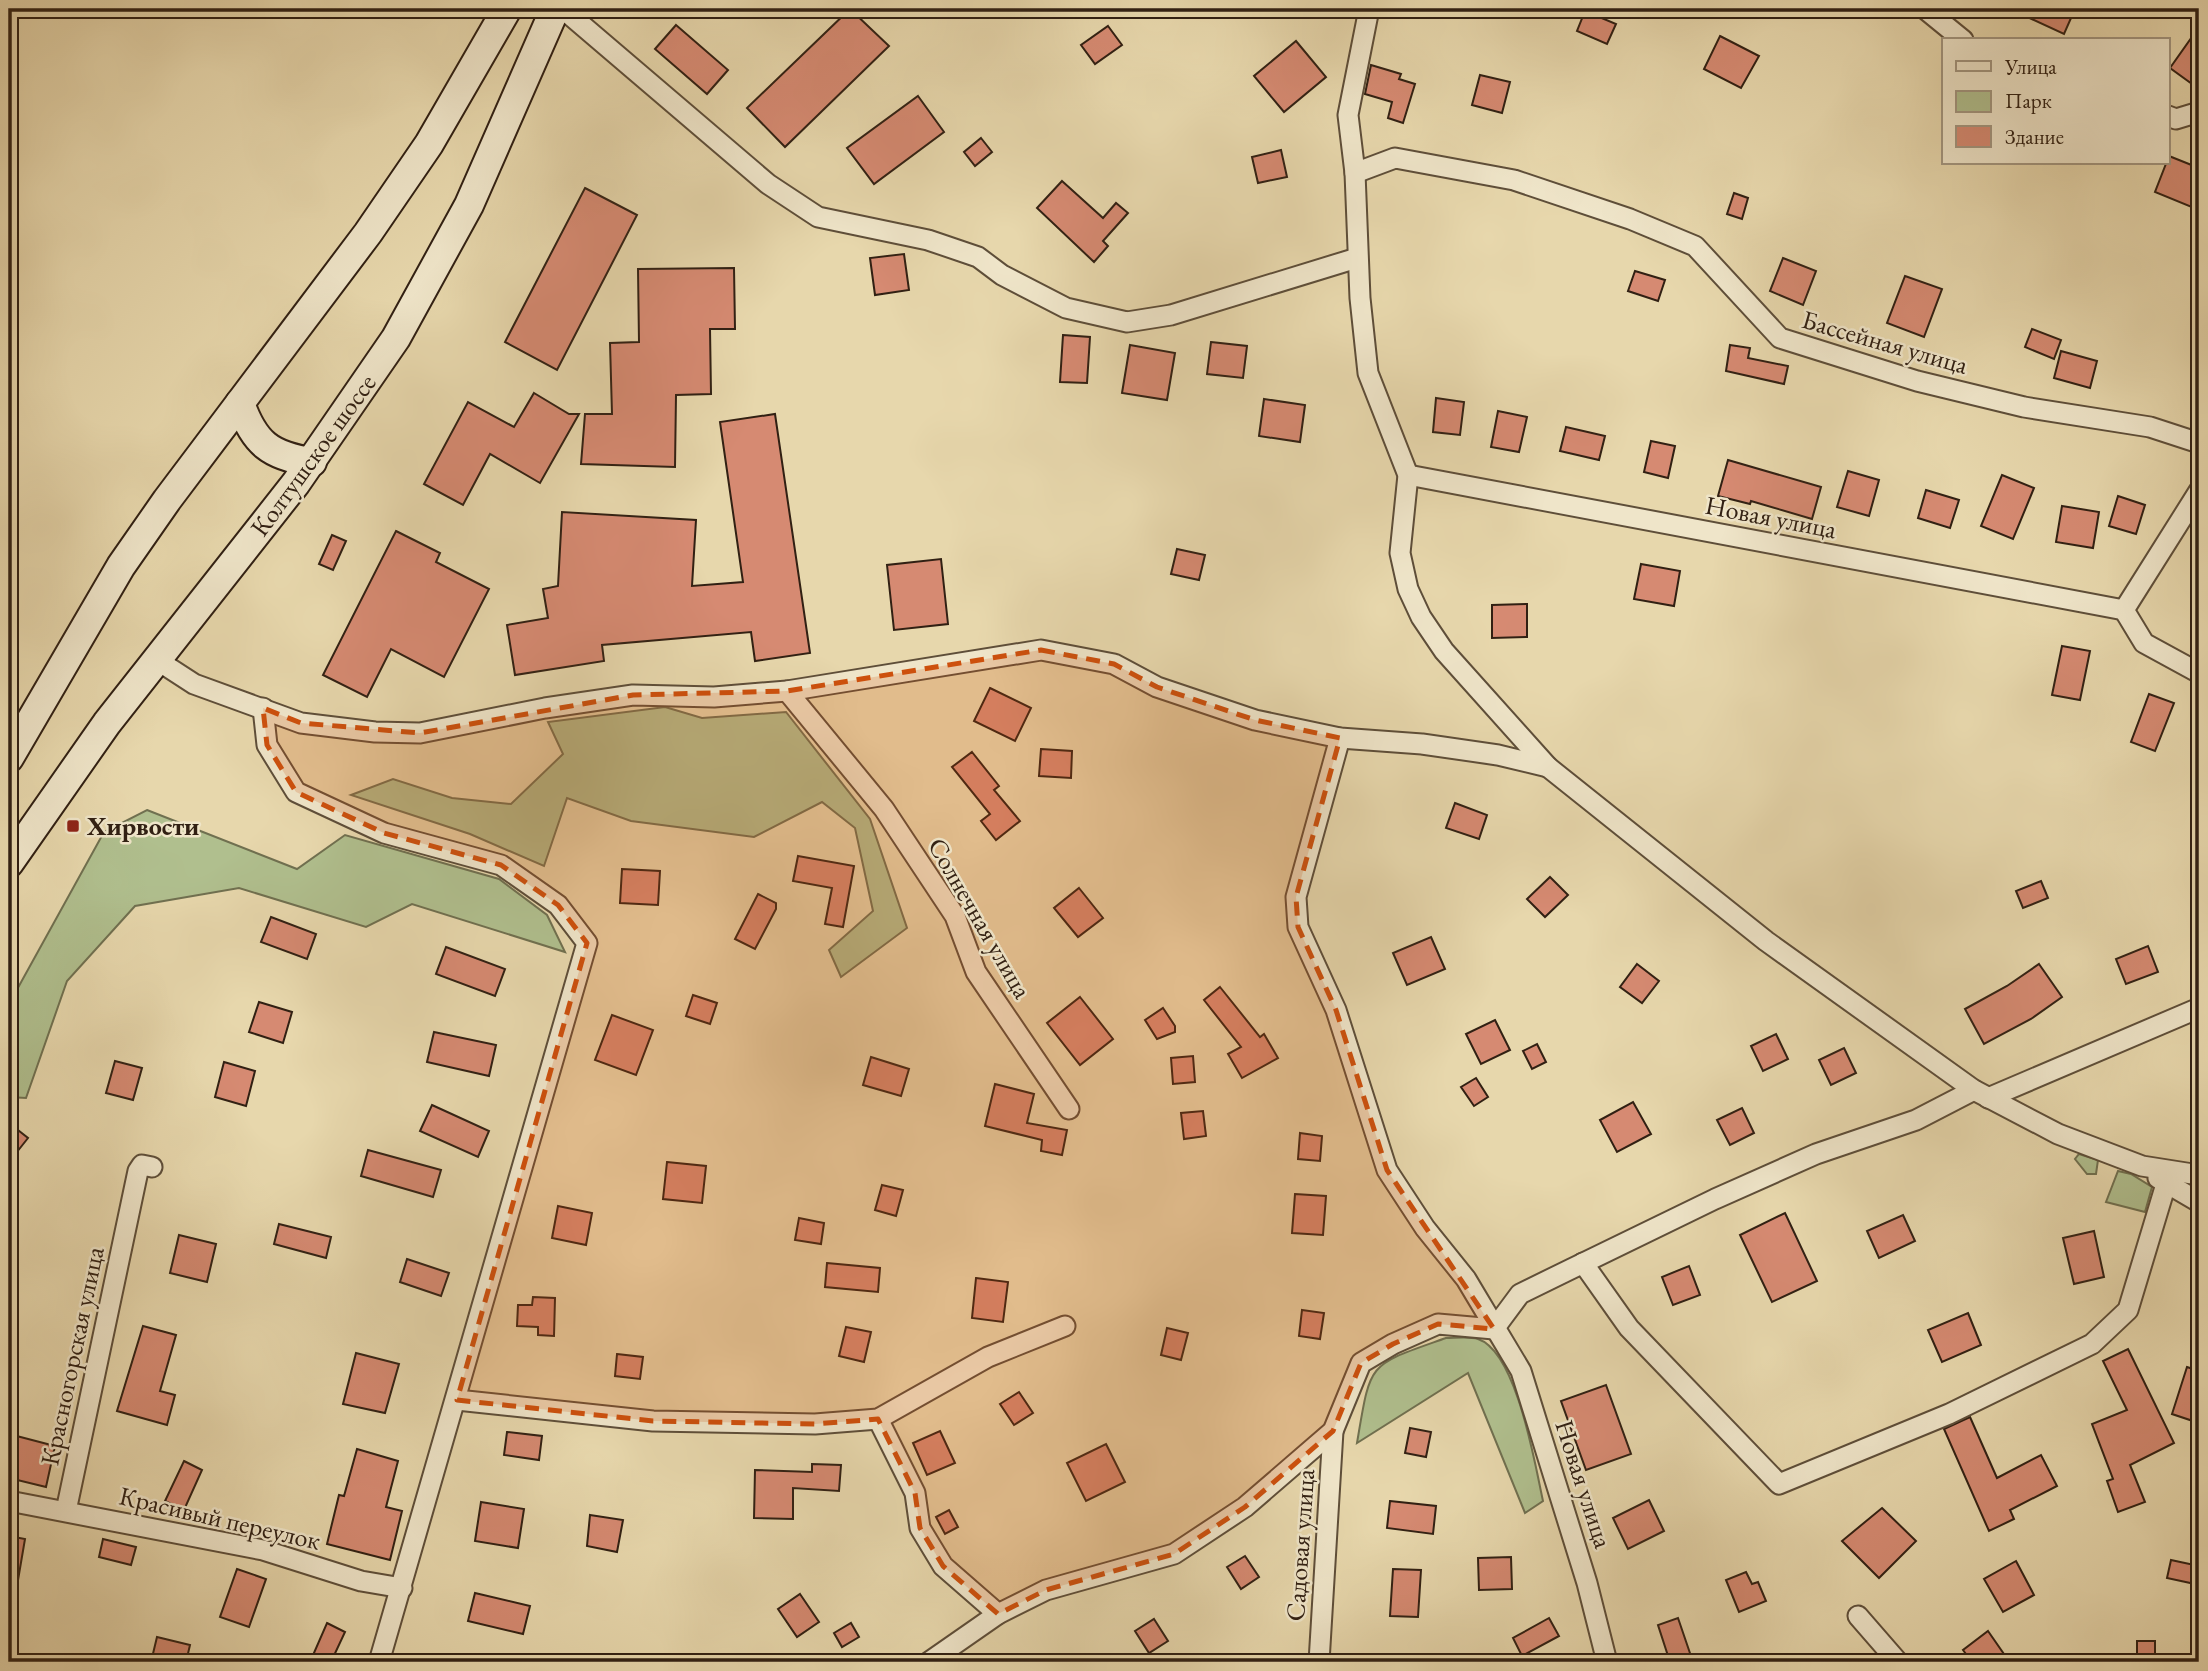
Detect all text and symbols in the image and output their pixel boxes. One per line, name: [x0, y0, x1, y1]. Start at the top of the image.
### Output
legend: [1942, 38, 2170, 164]
text: Улица: [2004, 53, 2057, 80]
text: Парк: [2005, 87, 2052, 114]
text: Здание: [2005, 123, 2064, 150]
street label: Бассейная улица: [1798, 302, 1973, 382]
street label: Колтушское шоссе: [243, 367, 383, 543]
street label: Новая улица: [1703, 488, 1840, 546]
place label: Хирвости: [86, 809, 199, 843]
marker: Хирвости: [65, 818, 81, 834]
street label: Солнечная улица: [920, 832, 1040, 1005]
street label: Красногорская улица: [32, 1243, 112, 1469]
street label: Новая улица: [1547, 1416, 1621, 1553]
street label: Садовая улица: [1278, 1467, 1322, 1622]
street label: Красивый переулок: [116, 1478, 325, 1558]

